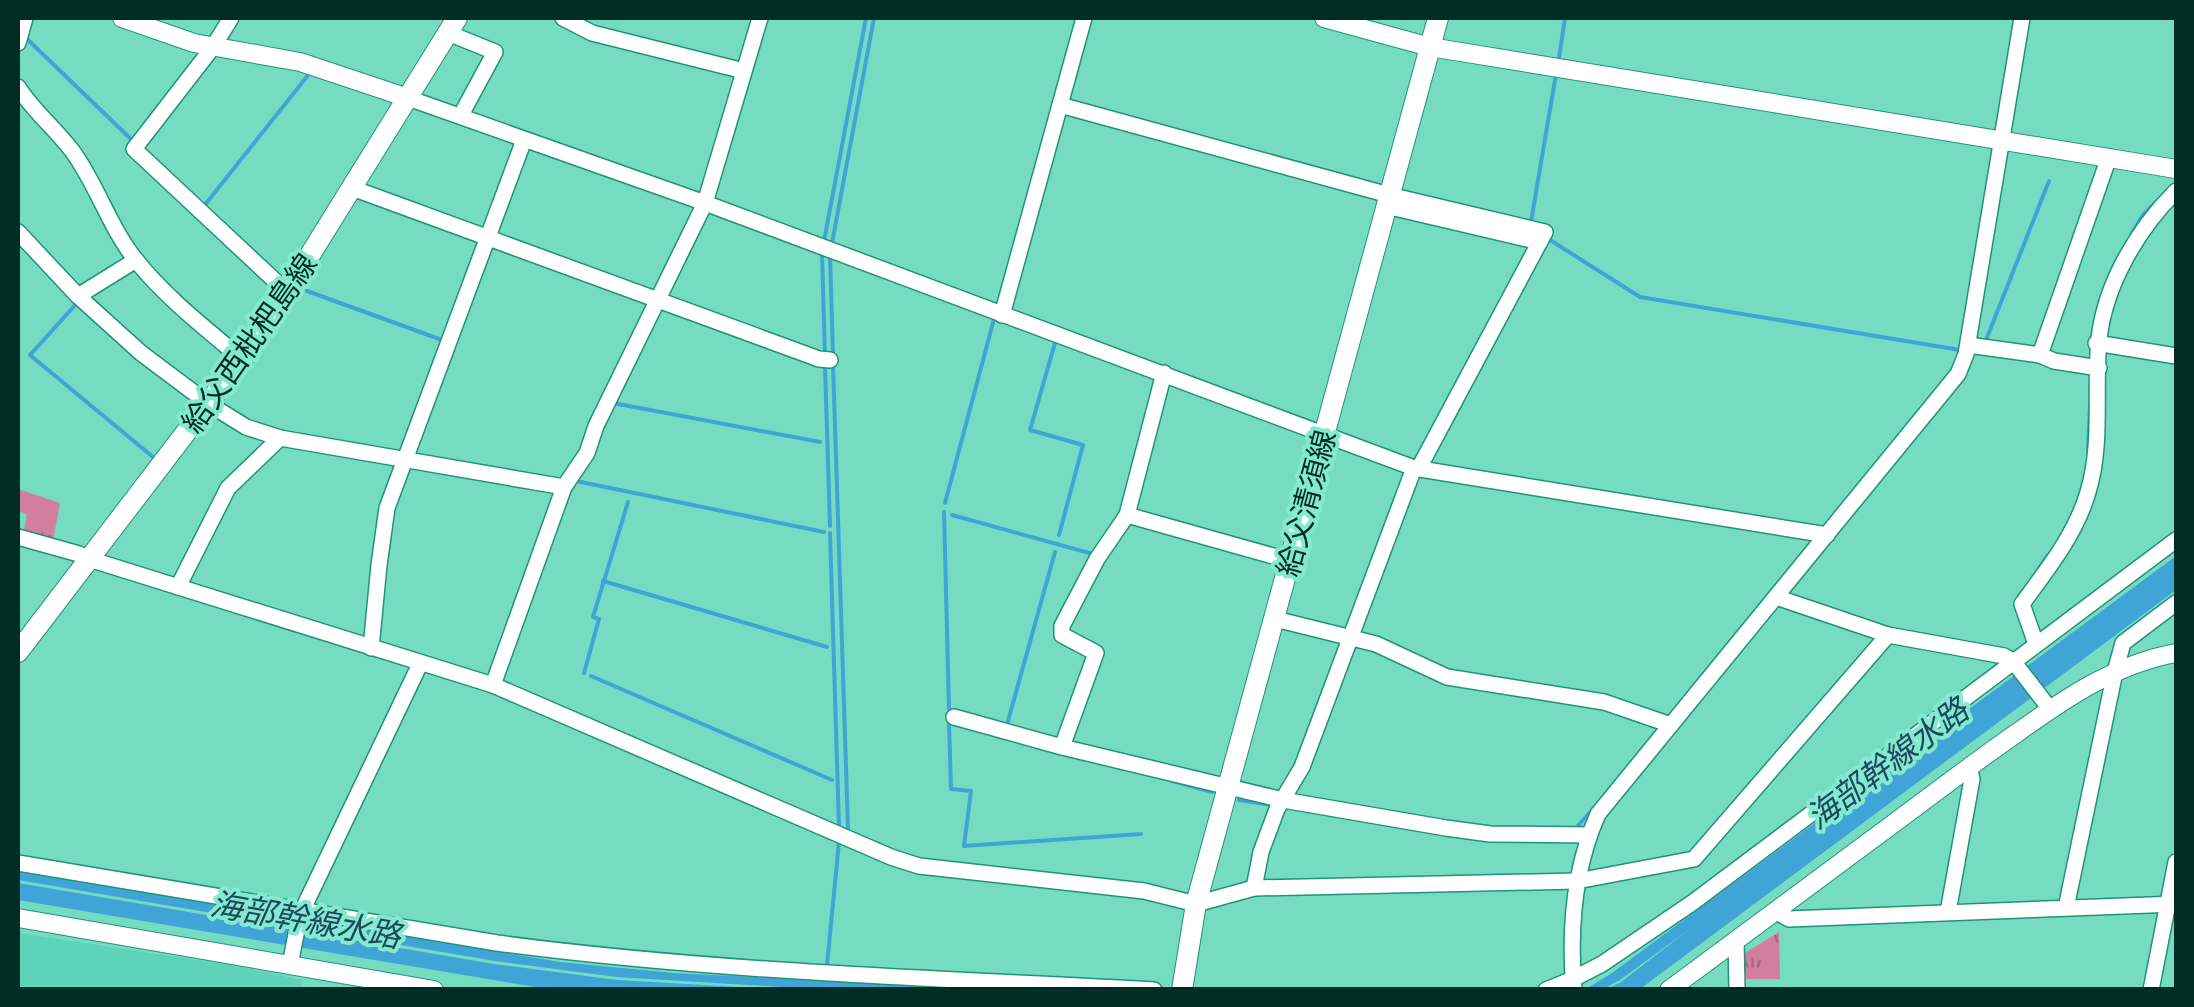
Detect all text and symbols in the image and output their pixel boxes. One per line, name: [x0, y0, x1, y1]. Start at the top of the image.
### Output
street label: 給父西枇杷島線: [173, 246, 325, 440]
street label: 給父清須線: [1268, 426, 1344, 580]
water label: 海部幹線水路: [1798, 687, 1978, 837]
water label: 海部幹線水路: [208, 883, 407, 956]

